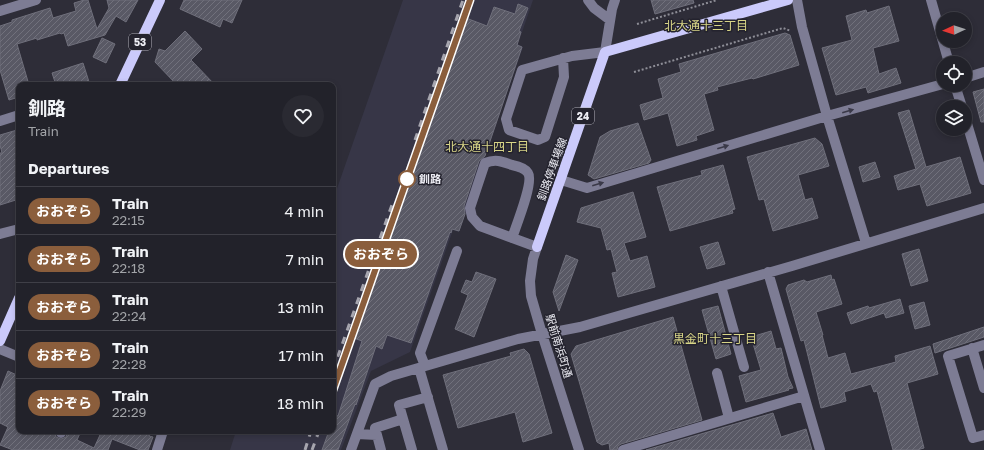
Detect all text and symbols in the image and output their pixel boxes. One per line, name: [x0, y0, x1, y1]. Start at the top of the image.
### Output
north arrow: [936, 12, 972, 48]
map controls: [936, 12, 972, 136]
district label: 北大通十三丁目: [664, 18, 748, 33]
road number: 53: [129, 34, 151, 50]
button: locate: [936, 56, 972, 92]
button: heart: [282, 95, 324, 137]
text: 釧路: [28, 96, 66, 119]
button: layers: [936, 100, 972, 136]
one-way arrow: [841, 107, 854, 113]
road number: 24: [572, 108, 594, 124]
text: Train: [28, 123, 59, 139]
street label: 釧路停車場線: [534, 136, 569, 202]
district label: 北大通十四丁目: [445, 139, 529, 154]
one-way arrow: [717, 144, 729, 150]
text: Departures: [28, 159, 109, 177]
marker: 釧路: [398, 170, 416, 188]
place label: 釧路: [419, 172, 442, 185]
one-way arrow: [593, 181, 605, 187]
text: Train: [112, 194, 149, 212]
text: おおぞら: [36, 202, 92, 219]
text: 4 min: [285, 202, 324, 220]
text: 22:15: [112, 212, 145, 228]
line badge: おおぞら: [353, 241, 409, 267]
text: Train: [112, 242, 149, 260]
text: おおぞら: [353, 245, 409, 262]
text: おおぞら: [36, 250, 92, 267]
text: 7 min: [286, 250, 324, 268]
text: 22:18: [112, 260, 145, 276]
text: Train: [112, 290, 149, 308]
text: おおぞら: [36, 298, 92, 315]
text: 13 min: [278, 298, 324, 316]
text: 22:24: [112, 308, 146, 324]
street label: 駅前南浜町通: [544, 312, 575, 379]
district label: 黒金町十三丁目: [673, 331, 757, 346]
text: Train: [112, 338, 149, 356]
text: おおぞら: [36, 346, 92, 363]
text: 17 min: [279, 346, 324, 364]
text: 22:28: [112, 356, 146, 372]
text: Train: [112, 386, 149, 404]
text: おおぞら: [36, 394, 92, 411]
text: 18 min: [277, 394, 324, 412]
text: 22:29: [112, 404, 146, 420]

